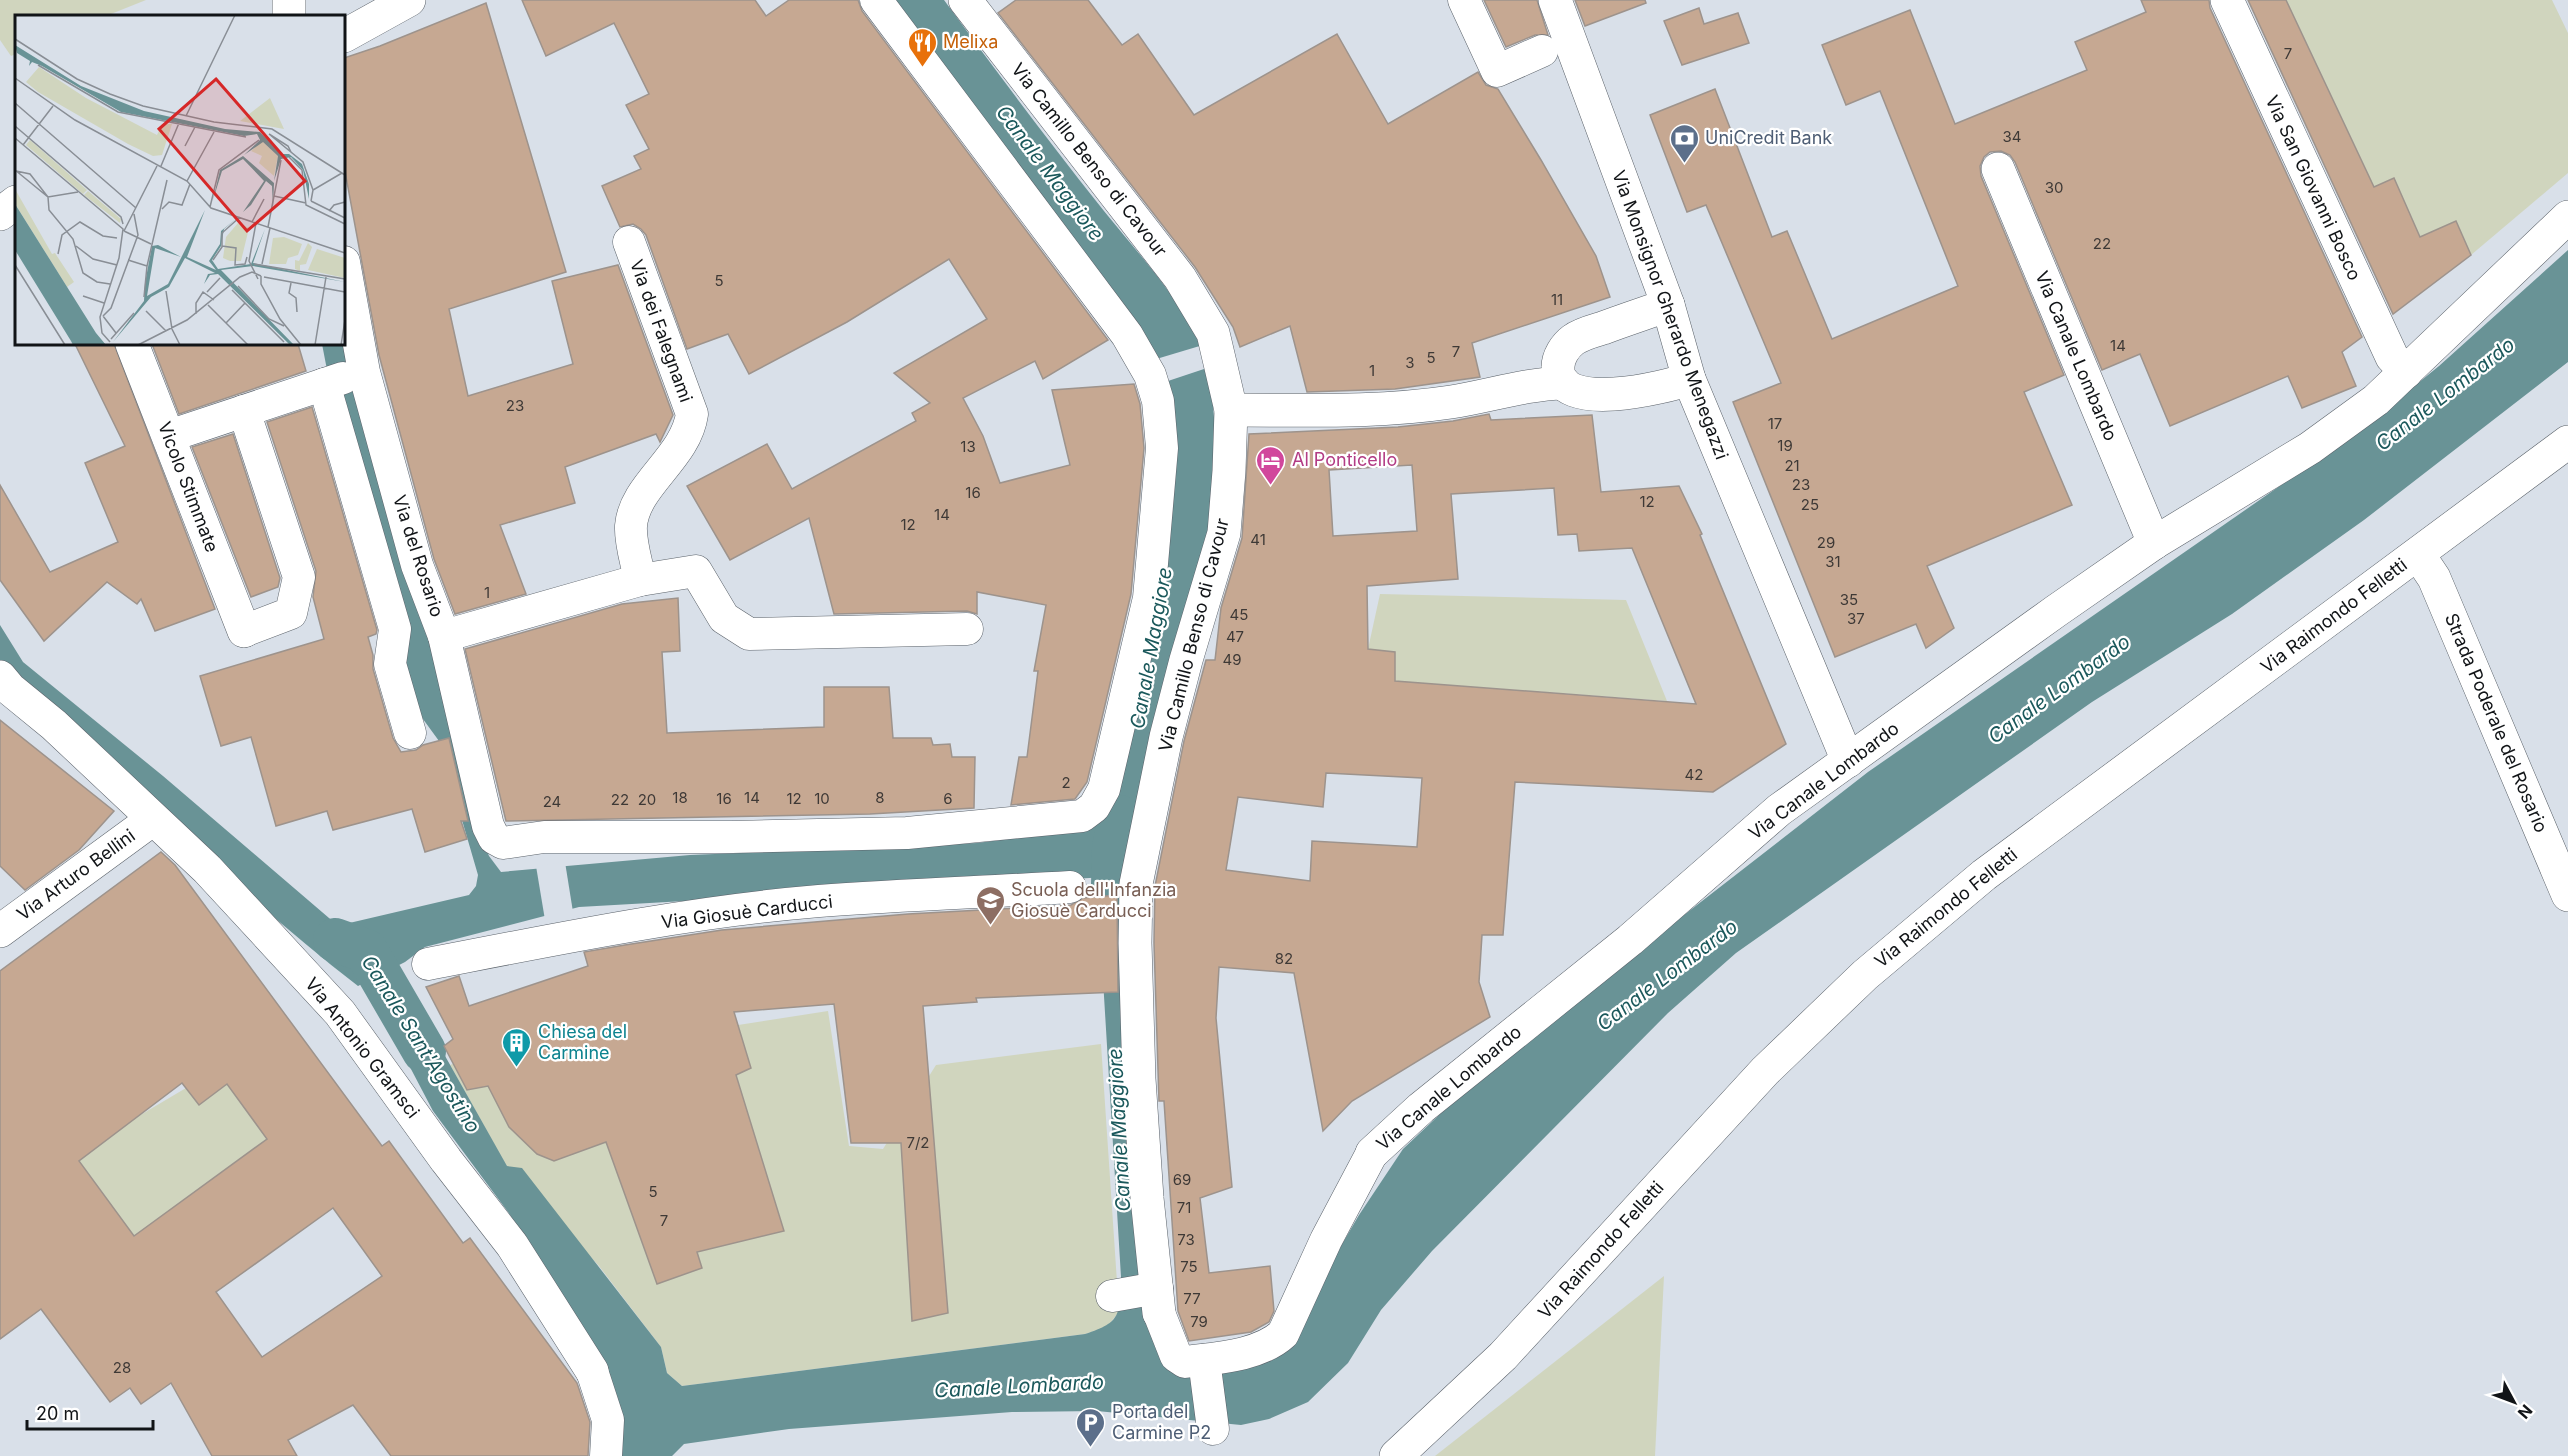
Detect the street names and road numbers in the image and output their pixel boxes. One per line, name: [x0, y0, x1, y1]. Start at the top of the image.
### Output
street label: Via Camillo Benso di Cavour: [1007, 59, 1172, 261]
street label: Via San Giovanni Bosco: [2261, 92, 2366, 284]
street label: Via Monsignor Gherardo Menegazzi: [1608, 168, 1733, 462]
street label: Via dei Falegnami: [626, 257, 697, 405]
street label: Via Canale Lombardo: [2031, 268, 2122, 444]
street label: Vicolo Stimmate: [154, 419, 223, 555]
street label: Via del Rosario: [389, 492, 448, 619]
street label: Via Camillo Benso di Cavour: [1154, 516, 1233, 754]
street label: Via Raimondo Felletti: [2257, 554, 2411, 677]
street label: Strada Poderale del Rosario: [2441, 610, 2552, 835]
street label: Via Canale Lombardo: [1745, 717, 1903, 844]
street label: Via Arturo Bellini: [13, 825, 139, 924]
street label: Via Raimondo Felletti: [1870, 844, 2021, 972]
street label: Via Giosuè Carducci: [660, 891, 834, 932]
street label: Via Antonio Gramsci: [301, 973, 424, 1122]
street label: Via Canale Lombardo: [1372, 1021, 1525, 1154]
street label: Via Raimondo Felletti: [1534, 1177, 1668, 1323]

